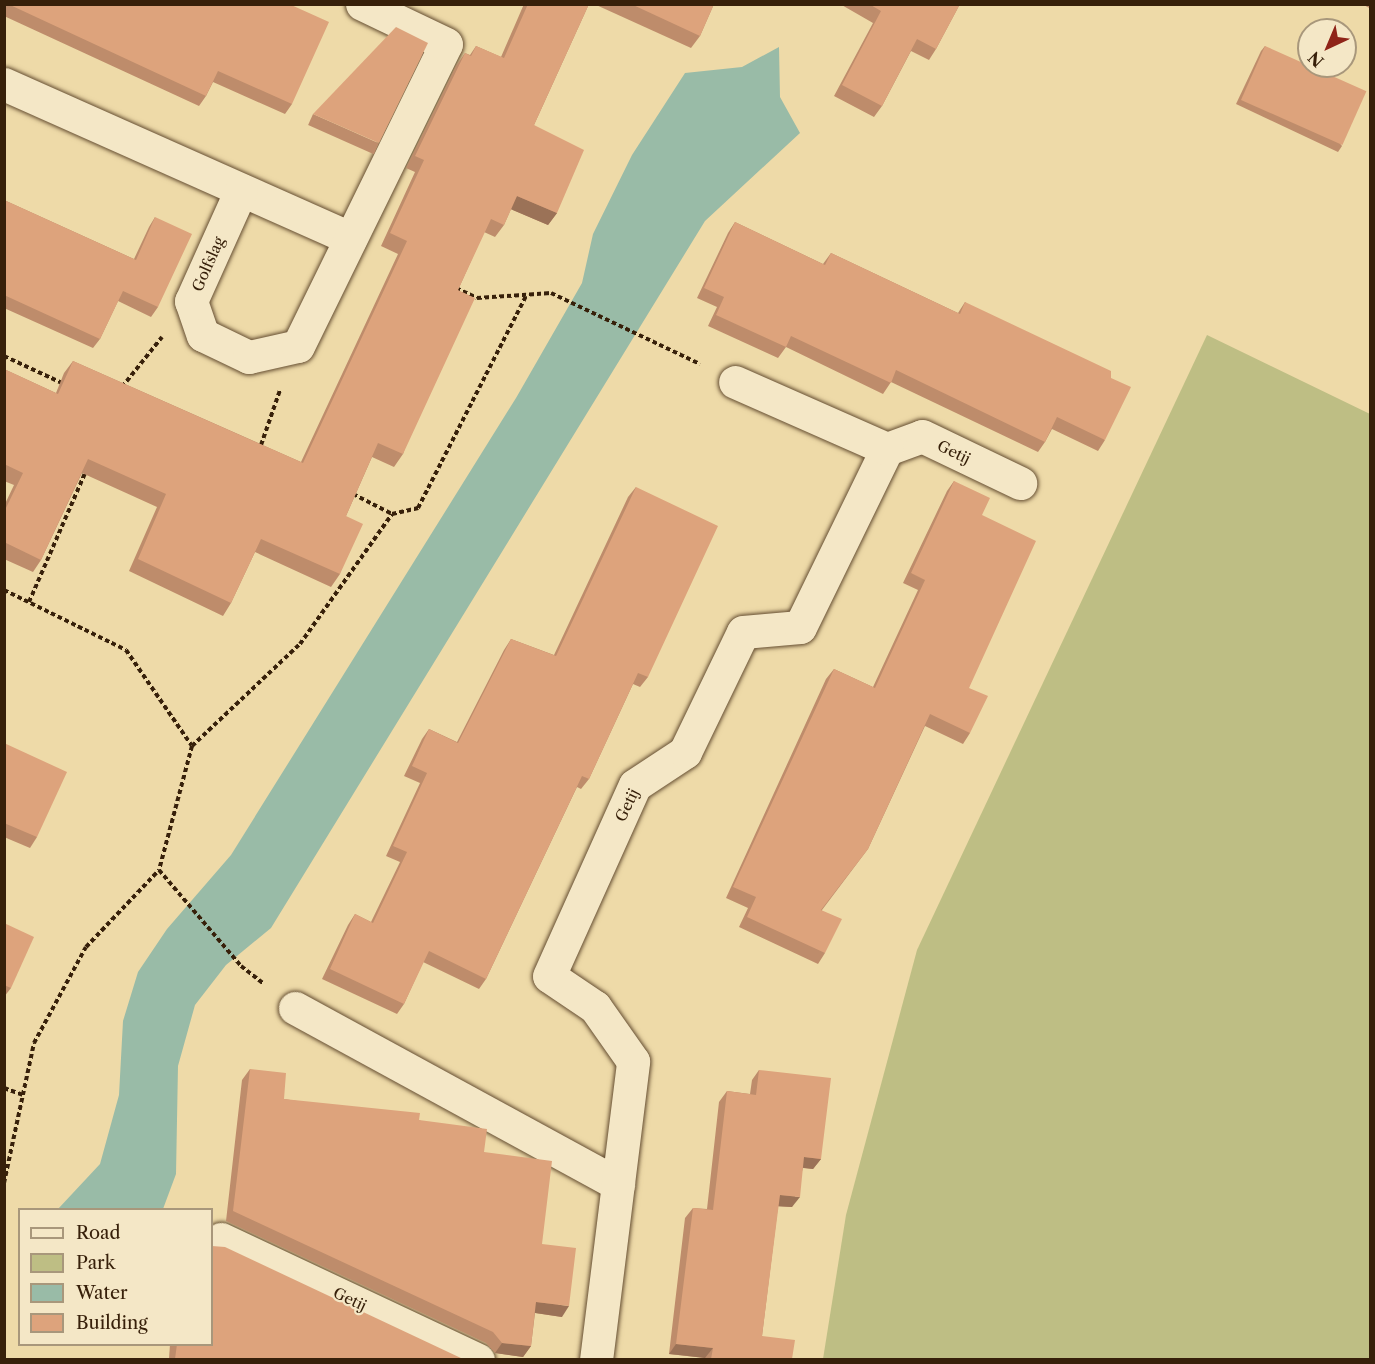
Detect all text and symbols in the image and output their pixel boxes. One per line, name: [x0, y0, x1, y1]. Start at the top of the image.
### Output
north arrow: [1297, 18, 1357, 78]
text: N: [1304, 47, 1328, 72]
street label: Golfslag: [188, 234, 228, 294]
street label: Getij: [934, 436, 974, 468]
street label: Getij: [611, 785, 643, 825]
legend: [18, 1208, 213, 1346]
text: Road: [76, 1222, 121, 1244]
text: Park: [76, 1252, 115, 1274]
text: Water: [76, 1282, 128, 1304]
street label: Getij: [331, 1284, 369, 1314]
text: Building: [76, 1312, 148, 1334]

